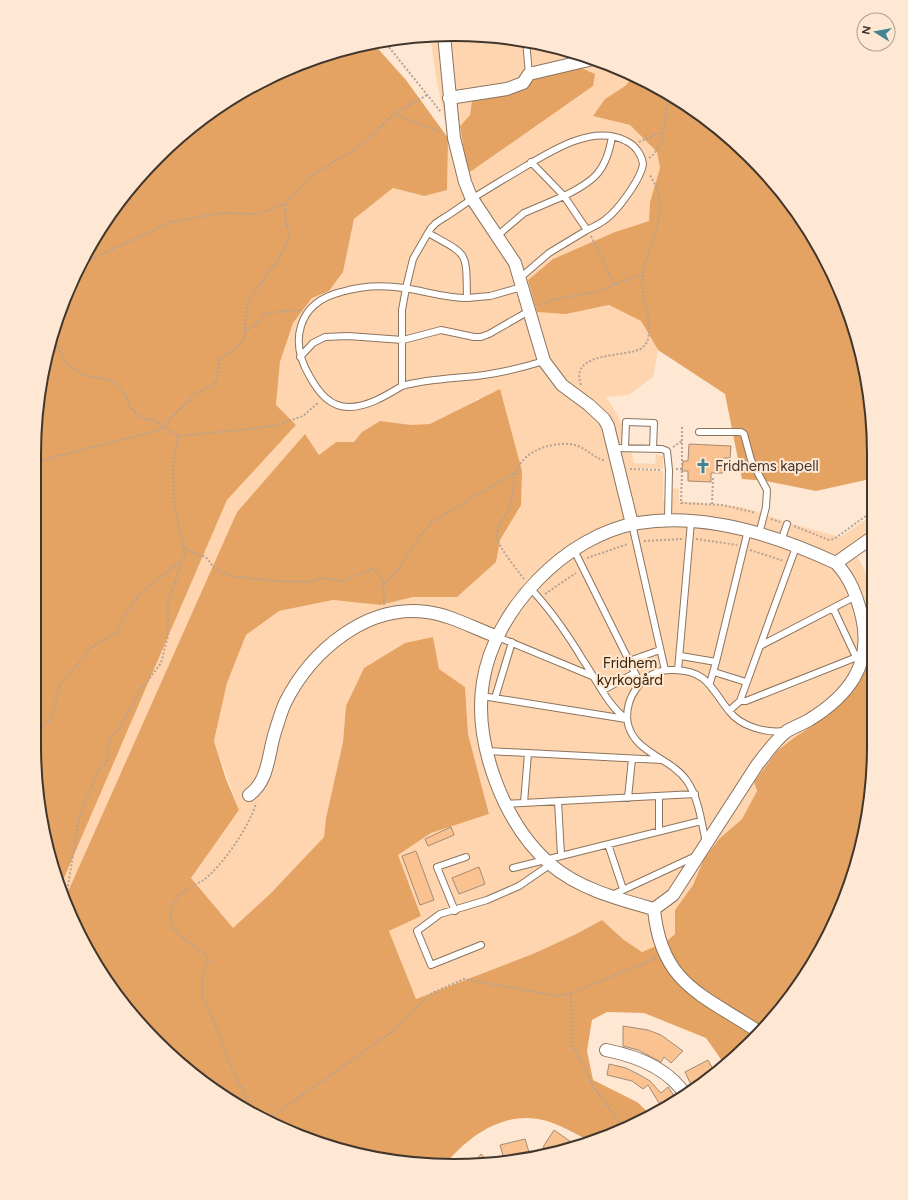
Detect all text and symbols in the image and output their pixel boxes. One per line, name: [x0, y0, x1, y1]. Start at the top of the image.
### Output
north arrow: [856, 12, 896, 52]
text: N: [859, 25, 874, 36]
church icon: Fridhems kapell: [694, 457, 712, 475]
place label: Fridhems kapell: [715, 457, 819, 475]
park label: Fridhem kyrkogård: [597, 654, 663, 689]

